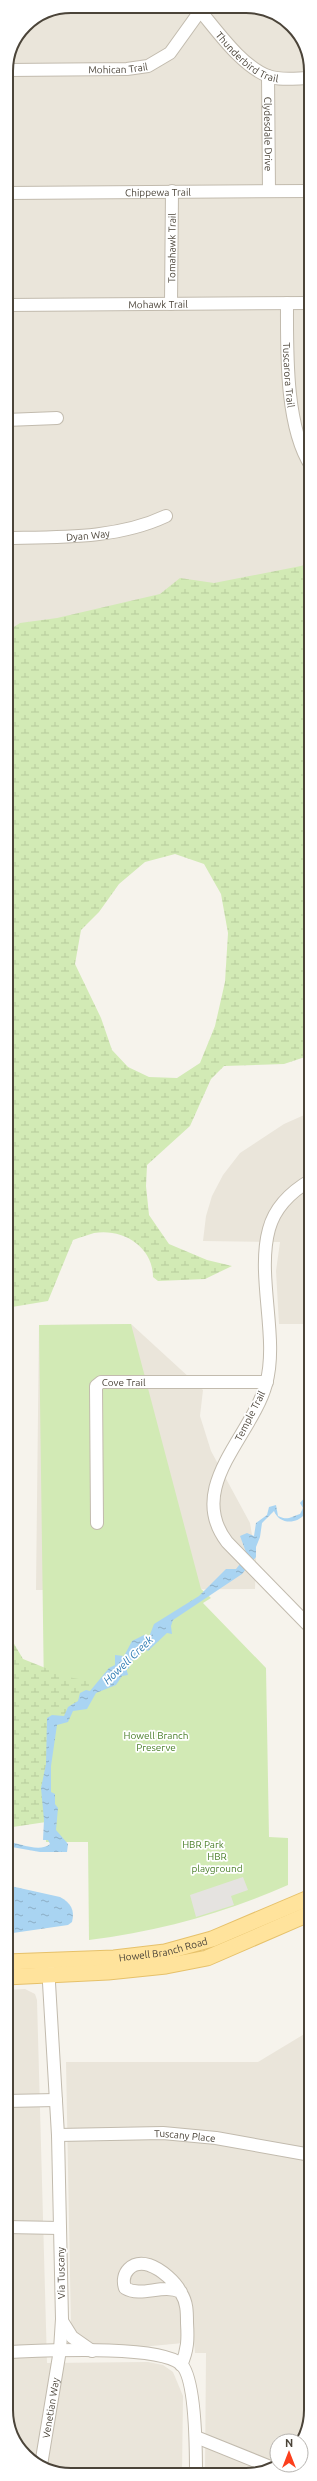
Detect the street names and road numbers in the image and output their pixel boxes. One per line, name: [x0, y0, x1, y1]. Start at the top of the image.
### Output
street label: Thunderbird Trail: [214, 29, 280, 84]
street label: Mohican Trail: [88, 61, 149, 75]
street label: Clydesdale Drive: [263, 97, 274, 171]
street label: Chippewa Trail: [125, 186, 191, 198]
street label: Tomahawk Trail: [166, 213, 177, 283]
street label: Mohawk Trail: [128, 298, 188, 310]
street label: Tuscarora Trail: [282, 342, 297, 409]
street label: Dyan Way: [66, 527, 111, 542]
street label: Cove Trail: [102, 1377, 146, 1388]
street label: Temple Trail: [233, 1389, 267, 1443]
street label: Howell Branch Road: [118, 1935, 209, 1963]
street label: Tuscany Place: [154, 2127, 216, 2143]
street label: Via Tuscany: [55, 2247, 67, 2299]
street label: Venetian Way: [40, 2376, 61, 2439]

